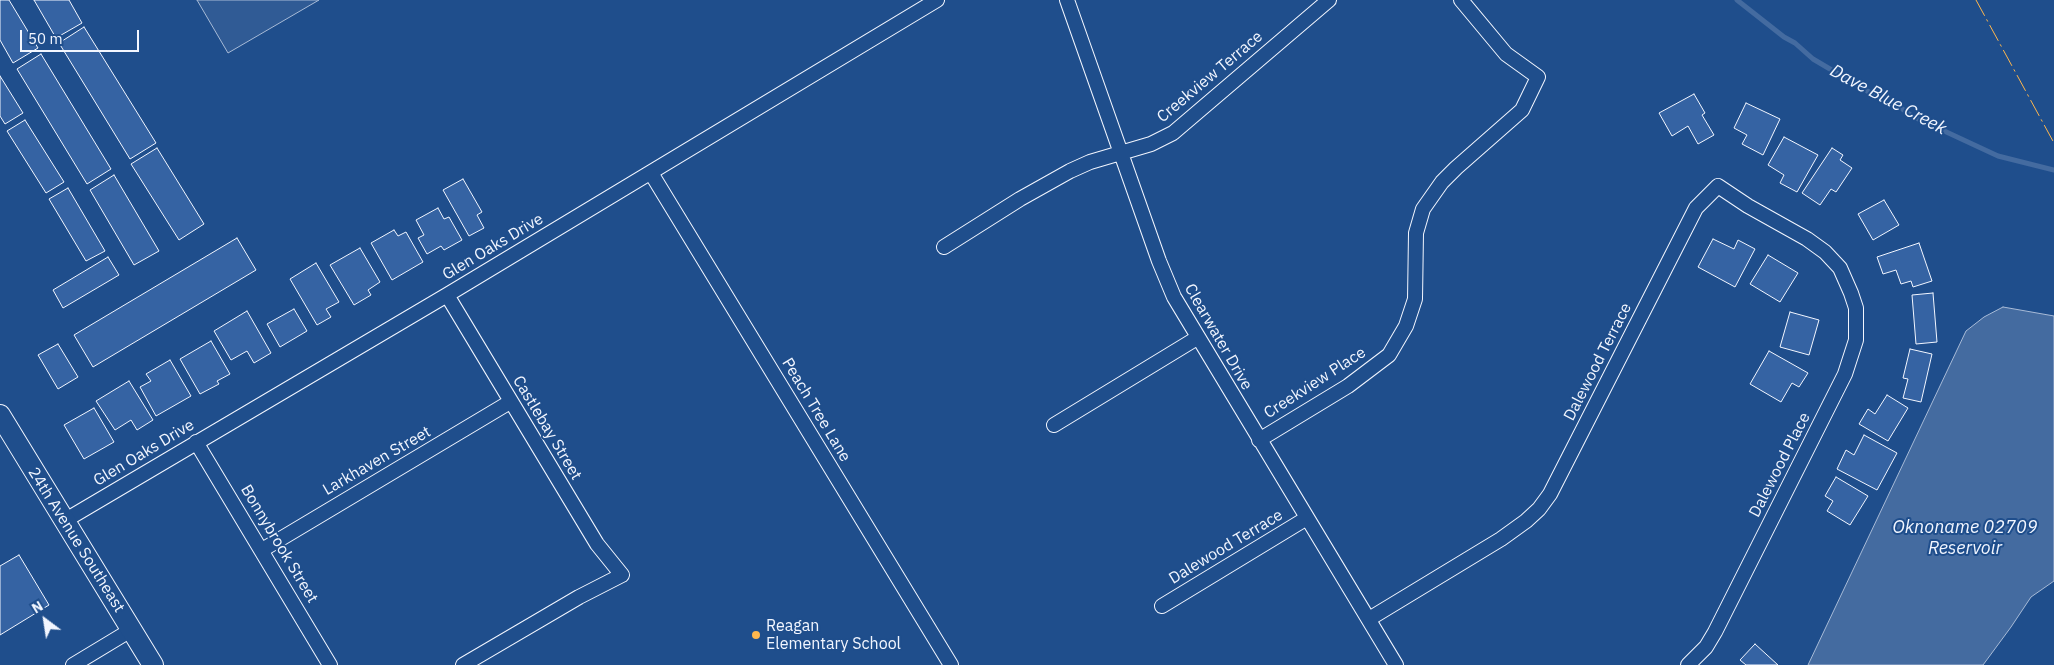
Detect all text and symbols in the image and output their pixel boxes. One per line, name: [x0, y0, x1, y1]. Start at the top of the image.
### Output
scale bar: [22, 20, 141, 52]
street label: Creekview Terrace: [1153, 27, 1267, 127]
text: 50 m: [28, 29, 63, 48]
water label: Dave Blue Creek: [1826, 60, 1950, 140]
street label: Glen Oaks Drive: [439, 209, 547, 285]
street label: Clearwater Drive: [1180, 281, 1256, 393]
street label: Dalewood Terrace: [1560, 300, 1636, 424]
street label: Creekview Place: [1261, 343, 1369, 423]
street label: Peach Tree Lane: [777, 355, 855, 465]
street label: Castlebay Street: [508, 372, 586, 484]
street label: Dalewood Place: [1745, 409, 1815, 521]
street label: Glen Oaks Drive: [90, 415, 198, 491]
street label: Larkhaven Street: [320, 422, 434, 500]
street label: 24th Avenue Southeast: [23, 464, 129, 616]
street label: Bonnybrook Street: [236, 481, 322, 607]
street label: Dalewood Terrace: [1166, 505, 1286, 589]
water label: Oknoname 02709 Reservoir: [1892, 517, 2038, 560]
north arrow: [20, 595, 70, 645]
text: N: [28, 597, 46, 617]
place label: Reagan Elementary School: [766, 616, 901, 654]
marker: Reagan Elementary School: [750, 629, 762, 641]

